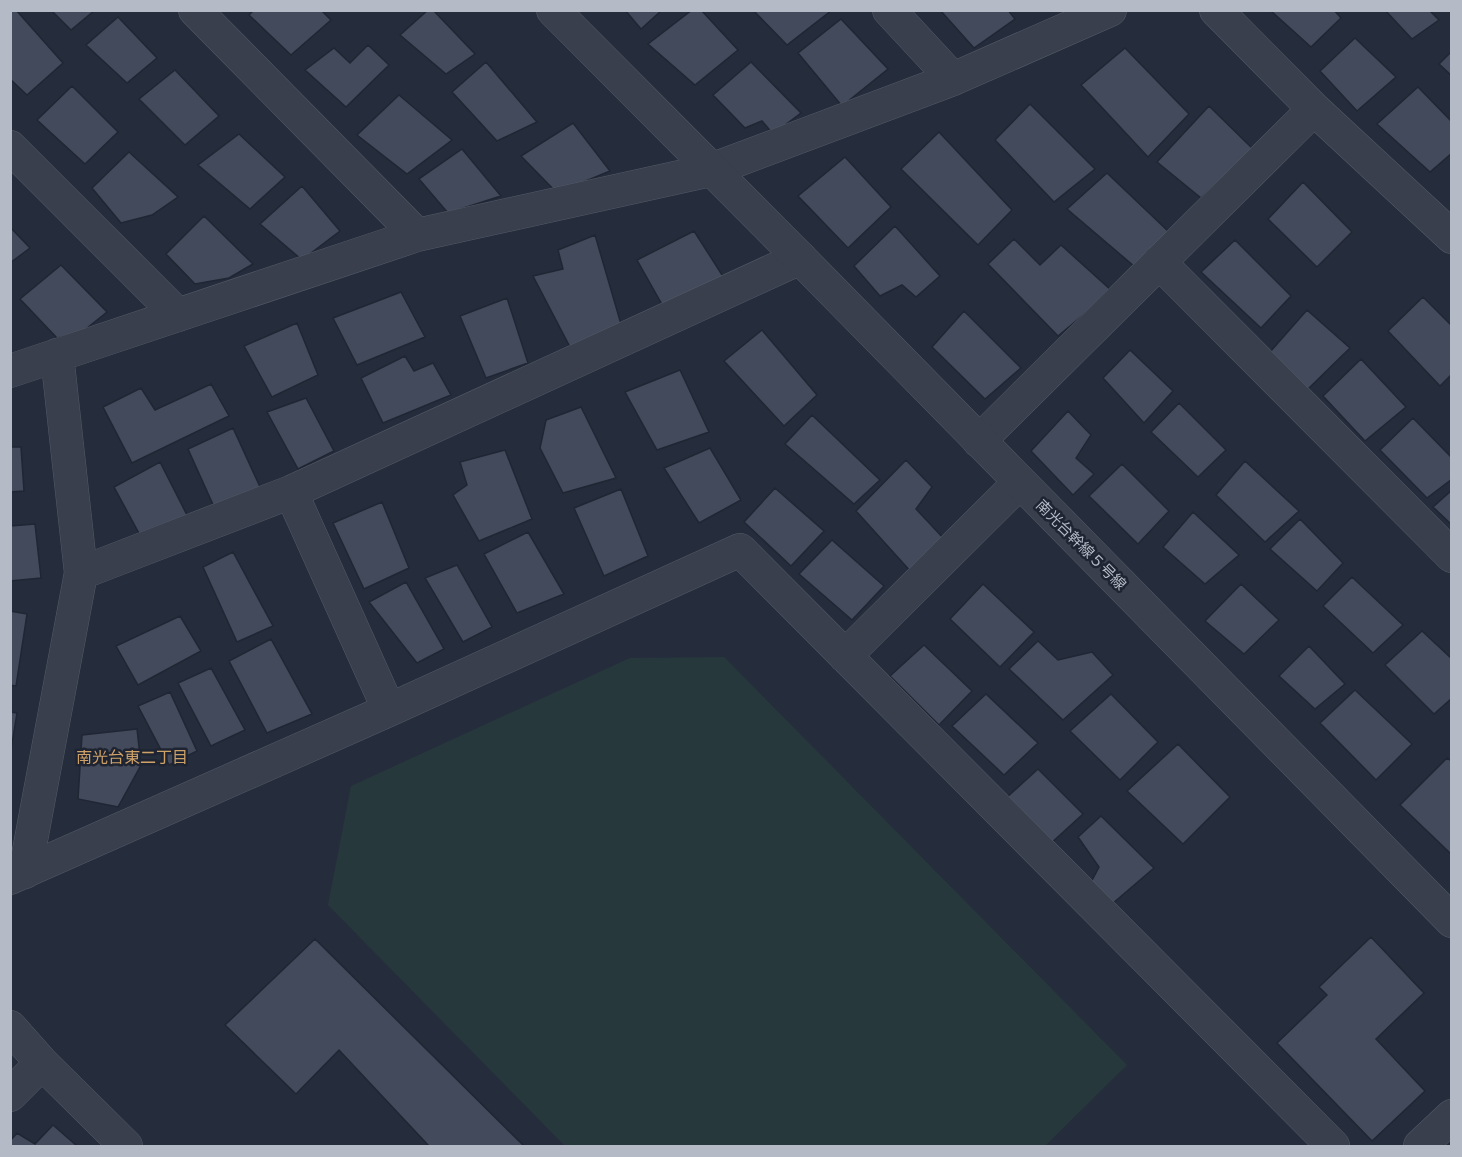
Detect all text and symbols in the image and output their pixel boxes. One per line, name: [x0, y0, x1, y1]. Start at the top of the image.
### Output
street label: 南光台幹線５号線: [1032, 496, 1130, 594]
district label: 南光台東二丁目: [76, 748, 188, 767]

